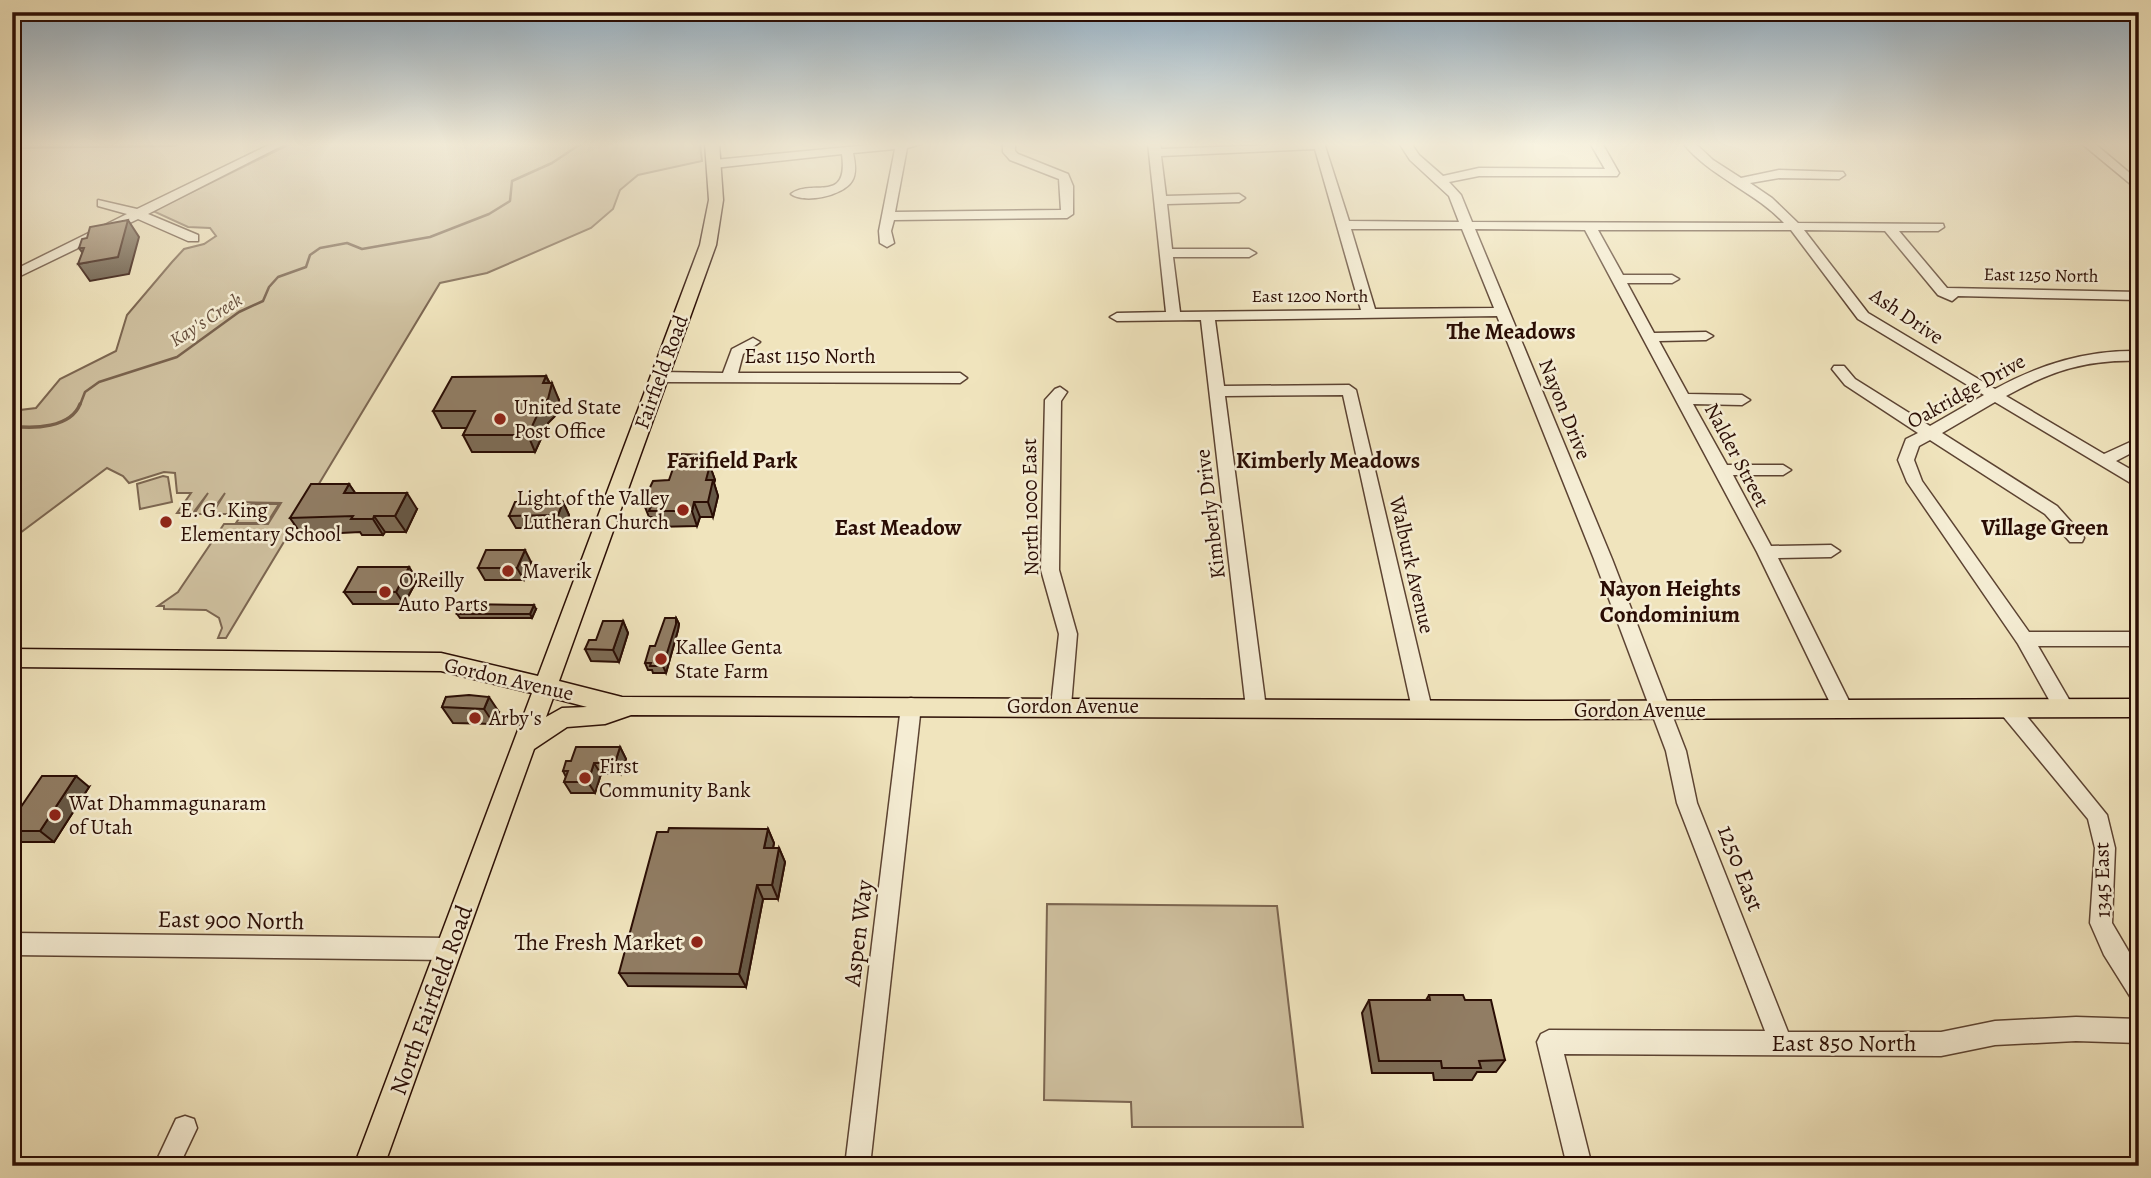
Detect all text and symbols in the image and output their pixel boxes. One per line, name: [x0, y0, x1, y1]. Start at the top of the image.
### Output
street label: East 1250 North: [1983, 262, 2099, 288]
street label: Ash Drive: [1864, 281, 1949, 351]
street label: East 1200 North: [1252, 284, 1369, 308]
water label: Kay's Creek: [165, 287, 247, 353]
street label: Fairfield Road: [627, 310, 695, 433]
district label: The Meadows: [1446, 316, 1576, 347]
street label: East 1150 North: [744, 342, 876, 370]
street label: Oakridge Drive: [1902, 347, 2030, 435]
street label: Nayon Drive: [1532, 354, 1598, 464]
place label: United State Post Office: [514, 393, 621, 445]
street label: Nalder Street: [1698, 398, 1776, 512]
marker: United State Post Office: [492, 411, 508, 427]
street label: North 1000 East: [1015, 438, 1045, 576]
district label: Farifield Park: [667, 445, 797, 476]
district label: Kimberly Meadows: [1236, 445, 1420, 476]
street label: Kimberly Drive: [1188, 448, 1232, 580]
place label: Light of the Valley Lutheran Church: [516, 484, 670, 536]
street label: Walburk Avenue: [1382, 493, 1441, 636]
place label: E. G. King Elementary School: [180, 496, 341, 548]
marker: Light of the Valley Lutheran Church: [675, 502, 691, 518]
district label: East Meadow: [834, 512, 963, 543]
district label: Village Green: [1980, 512, 2109, 543]
marker: E. G. King Elementary School: [158, 514, 174, 530]
place label: Maverik: [522, 557, 592, 585]
marker: Maverik: [500, 563, 516, 579]
place label: O'Reilly Auto Parts: [398, 566, 488, 618]
district label: Nayon Heights Condominium: [1599, 573, 1741, 630]
marker: O'Reilly Auto Parts: [377, 584, 393, 600]
place label: Kallee Genta State Farm: [675, 633, 782, 685]
street label: Gordon Avenue: [442, 651, 576, 707]
marker: Kallee Genta State Farm: [653, 651, 669, 667]
street label: Gordon Avenue: [1007, 692, 1139, 720]
street label: Gordon Avenue: [1574, 696, 1706, 724]
place label: Arby's: [488, 704, 542, 732]
marker: Arby's: [467, 710, 483, 726]
place label: First Community Bank: [599, 752, 751, 804]
marker: First Community Bank: [577, 770, 593, 786]
place label: Wat Dhammagunaram of Utah: [68, 789, 267, 841]
marker: Wat Dhammagunaram of Utah: [47, 807, 63, 823]
street label: 1250 East: [1710, 820, 1772, 916]
street label: 1345 East: [2087, 842, 2117, 918]
street label: Aspen Way: [835, 878, 880, 989]
street label: North Fairfield Road: [382, 900, 480, 1100]
street label: East 900 North: [157, 903, 305, 937]
place label: The Fresh Market: [514, 926, 683, 958]
marker: The Fresh Market: [689, 934, 705, 950]
street label: East 850 North: [1771, 1027, 1917, 1059]

